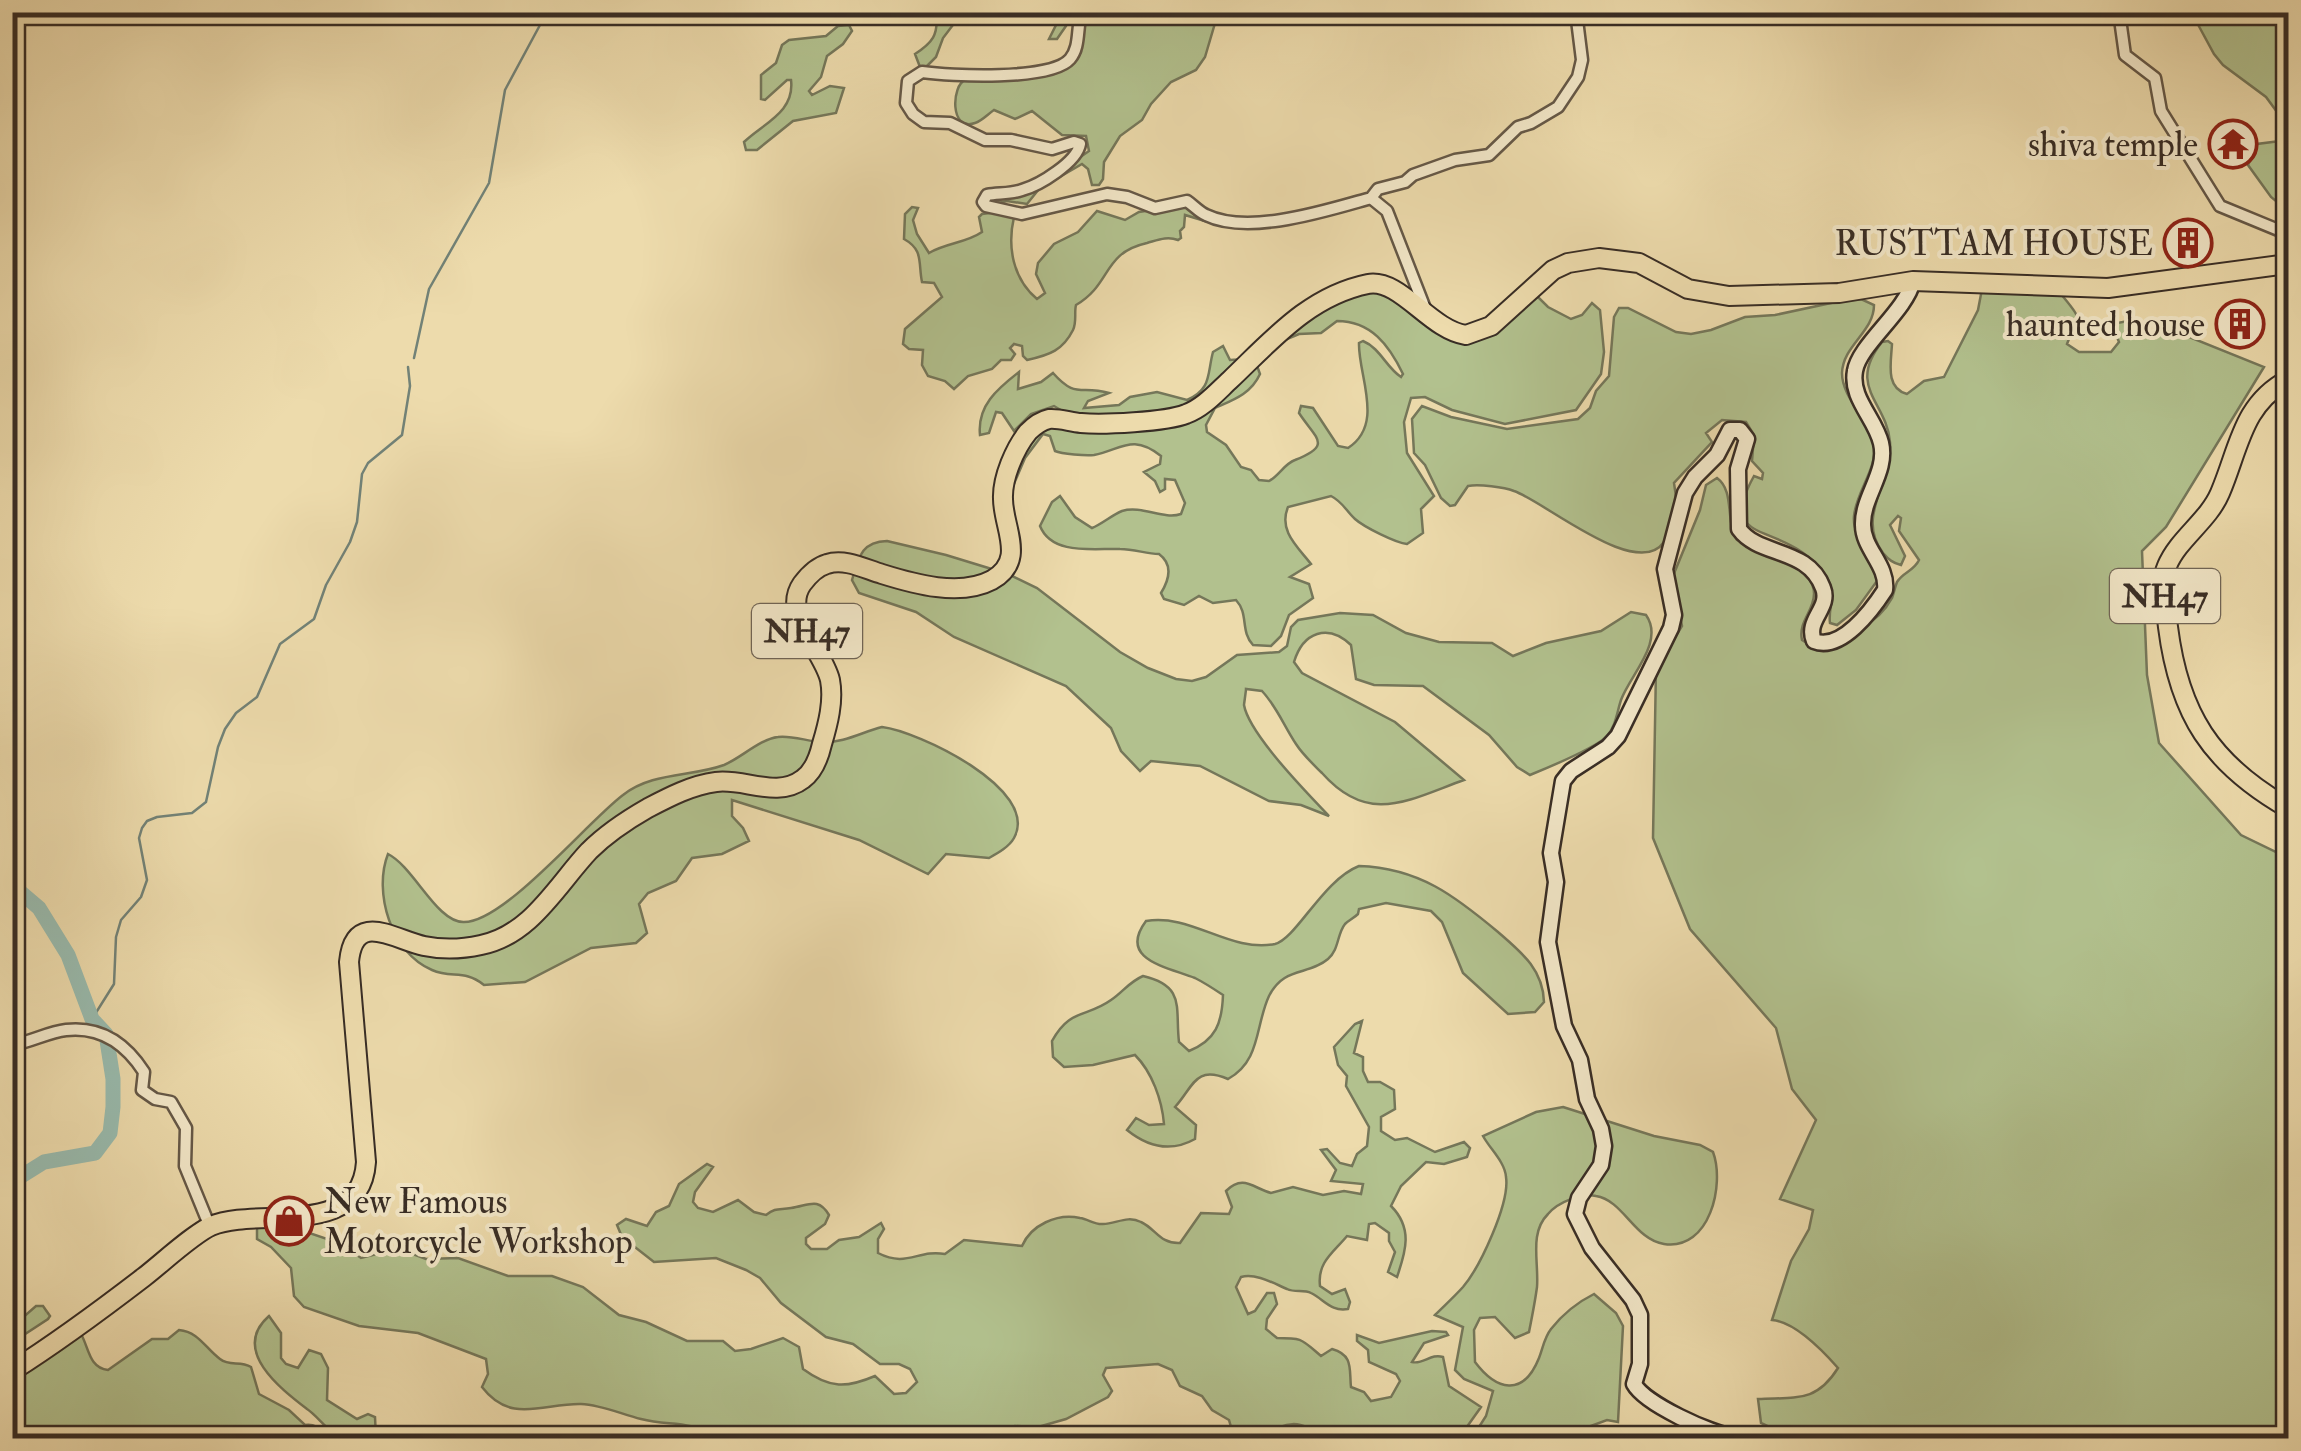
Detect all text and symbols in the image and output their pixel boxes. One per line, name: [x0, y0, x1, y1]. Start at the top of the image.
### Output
temple icon: shiva temple: [2207, 118, 2259, 170]
place label: shiva temple: [2028, 123, 2198, 167]
building icon: RUSTTAM HOUSE: [2162, 217, 2214, 269]
place label: RUSTTAM HOUSE: [1834, 222, 2153, 266]
building icon: haunted house: [2214, 298, 2266, 350]
place label: haunted house: [2006, 303, 2205, 347]
road number: NH47: [2110, 569, 2220, 623]
road number: NH47: [752, 604, 862, 658]
place label: New Famous Motorcycle Workshop: [324, 1180, 633, 1264]
shop icon: New Famous Motorcycle Workshop: [263, 1195, 315, 1247]

